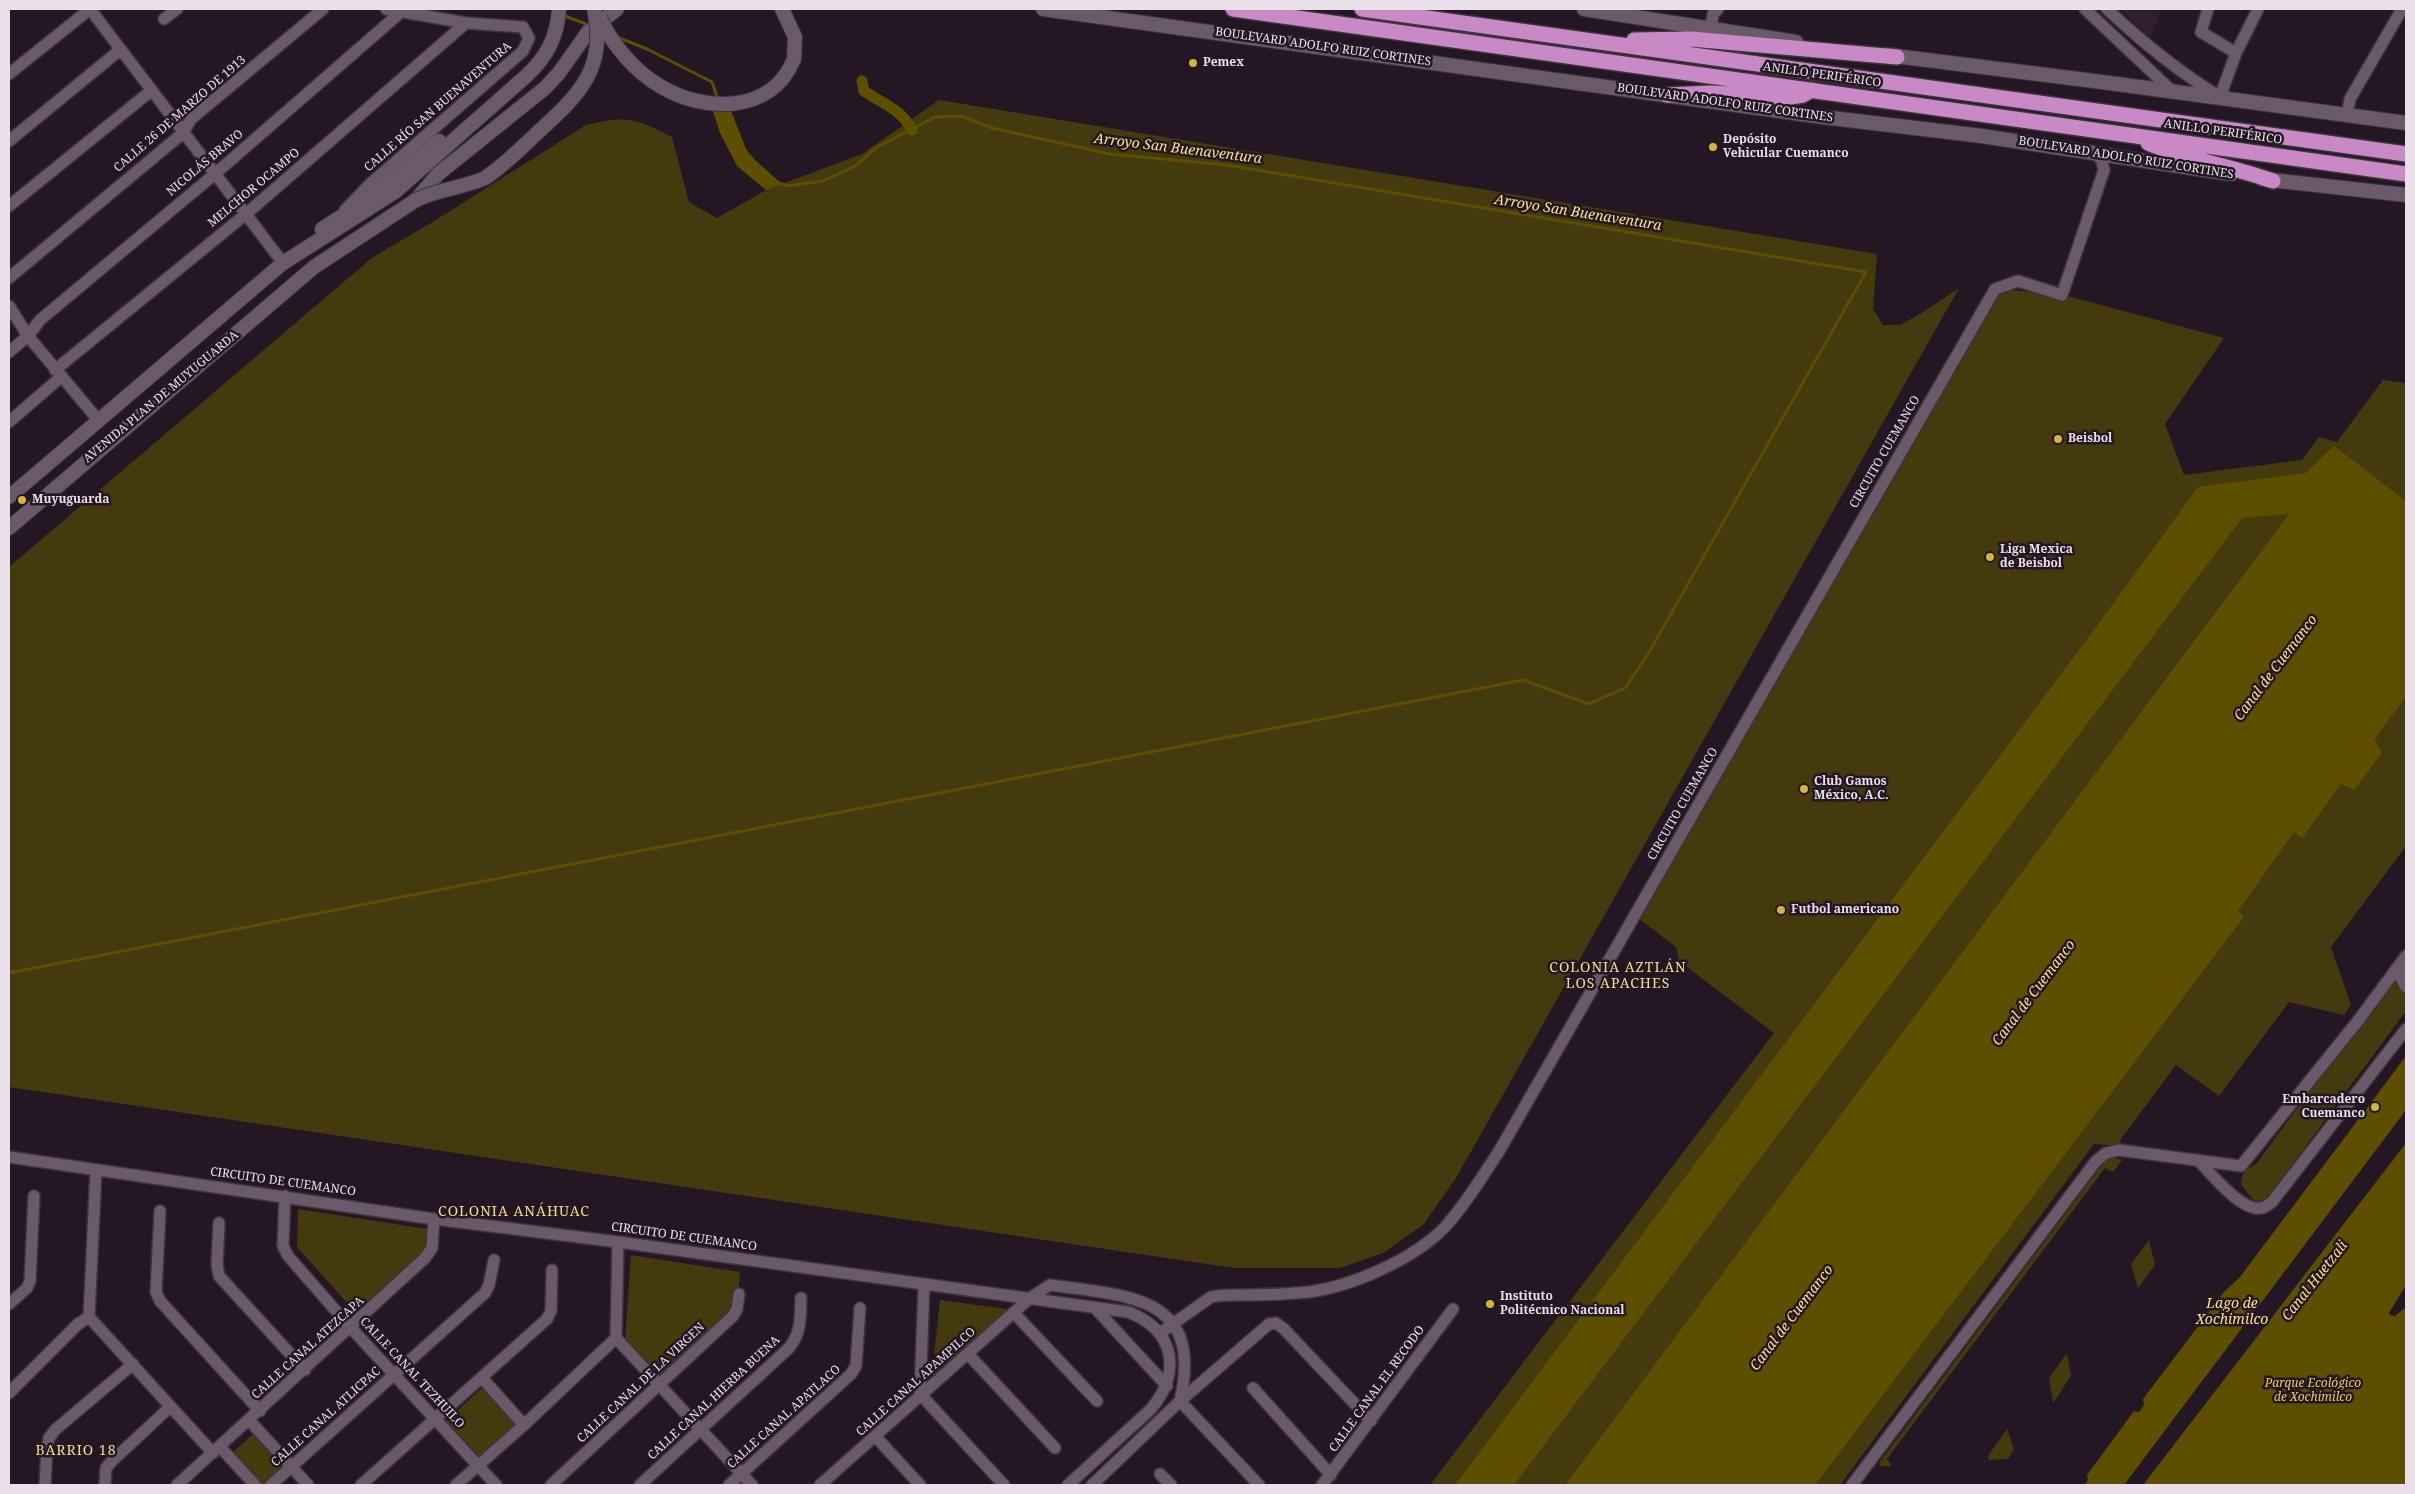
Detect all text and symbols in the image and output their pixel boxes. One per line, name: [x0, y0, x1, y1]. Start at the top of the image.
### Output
street label: BOULEVARD ADOLFO RUIZ CORTINES: [1214, 25, 1432, 69]
street label: CALLE RÍO SAN BUENAVENTURA: [361, 39, 515, 175]
street label: CALLE 26 DE MARZO DE 1913: [111, 53, 249, 175]
place label: Pemex: [1203, 56, 1244, 70]
marker: Pemex: [1187, 57, 1199, 69]
street label: ANILLO PERIFÉRICO: [1762, 60, 1882, 90]
street label: BOULEVARD ADOLFO RUIZ CORTINES: [1616, 81, 1834, 125]
street label: ANILLO PERIFÉRICO: [2163, 117, 2283, 147]
street label: NICOLÁS BRAVO: [164, 127, 246, 199]
water label: Arroyo San Buenaventura: [1093, 130, 1263, 168]
place label: Depósito Vehicular Cuemanco: [1723, 133, 1849, 161]
street label: BOULEVARD ADOLFO RUIZ CORTINES: [2017, 134, 2235, 182]
marker: Depósito Vehicular Cuemanco: [1707, 141, 1719, 153]
street label: MELCHOR OCAMPO: [205, 145, 303, 231]
water label: Arroyo San Buenaventura: [1493, 191, 1663, 235]
street label: AVENIDA PLAN DE MUYUGUARDA: [81, 328, 241, 466]
street label: CIRCUITO CUEMANCO: [1847, 393, 1923, 511]
place label: Beisbol: [2068, 432, 2112, 446]
marker: Beisbol: [2052, 433, 2064, 445]
place label: Muyuguarda: [32, 493, 110, 507]
marker: Muyuguarda: [16, 494, 28, 506]
place label: Liga Mexica de Beisbol: [2000, 543, 2073, 571]
marker: Liga Mexica de Beisbol: [1984, 551, 1996, 563]
water label: Canal de Cuemanco: [2231, 612, 2321, 724]
street label: CIRCUITO CUEMANCO: [1645, 745, 1721, 863]
place label: Club Gamos México, A.C.: [1814, 775, 1888, 803]
marker: Club Gamos México, A.C.: [1798, 783, 1810, 795]
place label: Futbol americano: [1791, 903, 1899, 917]
marker: Futbol americano: [1775, 904, 1787, 916]
water label: Canal de Cuemanco: [1989, 937, 2079, 1049]
district label: COLONIA AZTLÁN LOS APACHES: [1548, 960, 1688, 992]
place label: Embarcadero Cuemanco: [2282, 1093, 2365, 1121]
marker: Embarcadero Cuemanco: [2369, 1101, 2381, 1113]
street label: CIRCUITO DE CUEMANCO: [209, 1165, 357, 1199]
district label: COLONIA ANÁHUAC: [436, 1204, 592, 1220]
street label: CIRCUITO DE CUEMANCO: [610, 1220, 758, 1254]
water label: Canal Huetzali: [2279, 1238, 2351, 1324]
water label: Canal de Cuemanco: [1747, 1262, 1837, 1374]
place label: Instituto Politécnico Nacional: [1500, 1290, 1625, 1318]
street label: CALLE CANAL ATEZCAPA: [249, 1294, 367, 1402]
water label: Lago de Xochimilco: [2196, 1296, 2268, 1328]
marker: Instituto Politécnico Nacional: [1484, 1298, 1496, 1310]
street label: CALLE CANAL TEZHUILO: [357, 1315, 467, 1431]
street label: CALLE CANAL DE LA VIRGEN: [574, 1320, 708, 1446]
street label: CALLE CANAL EL RECODO: [1326, 1323, 1428, 1455]
street label: CALLE CANAL APAMPILCO: [853, 1325, 979, 1439]
street label: CALLE CANAL HIERBA BUENA: [645, 1333, 783, 1463]
street label: CALLE CANAL APATLACO: [724, 1362, 844, 1472]
street label: CALLE CANAL ATLICPAC: [268, 1364, 384, 1470]
park label: Parque Ecológico de Xochimilco: [2265, 1377, 2361, 1405]
district label: BARRIO 18: [34, 1443, 118, 1459]

